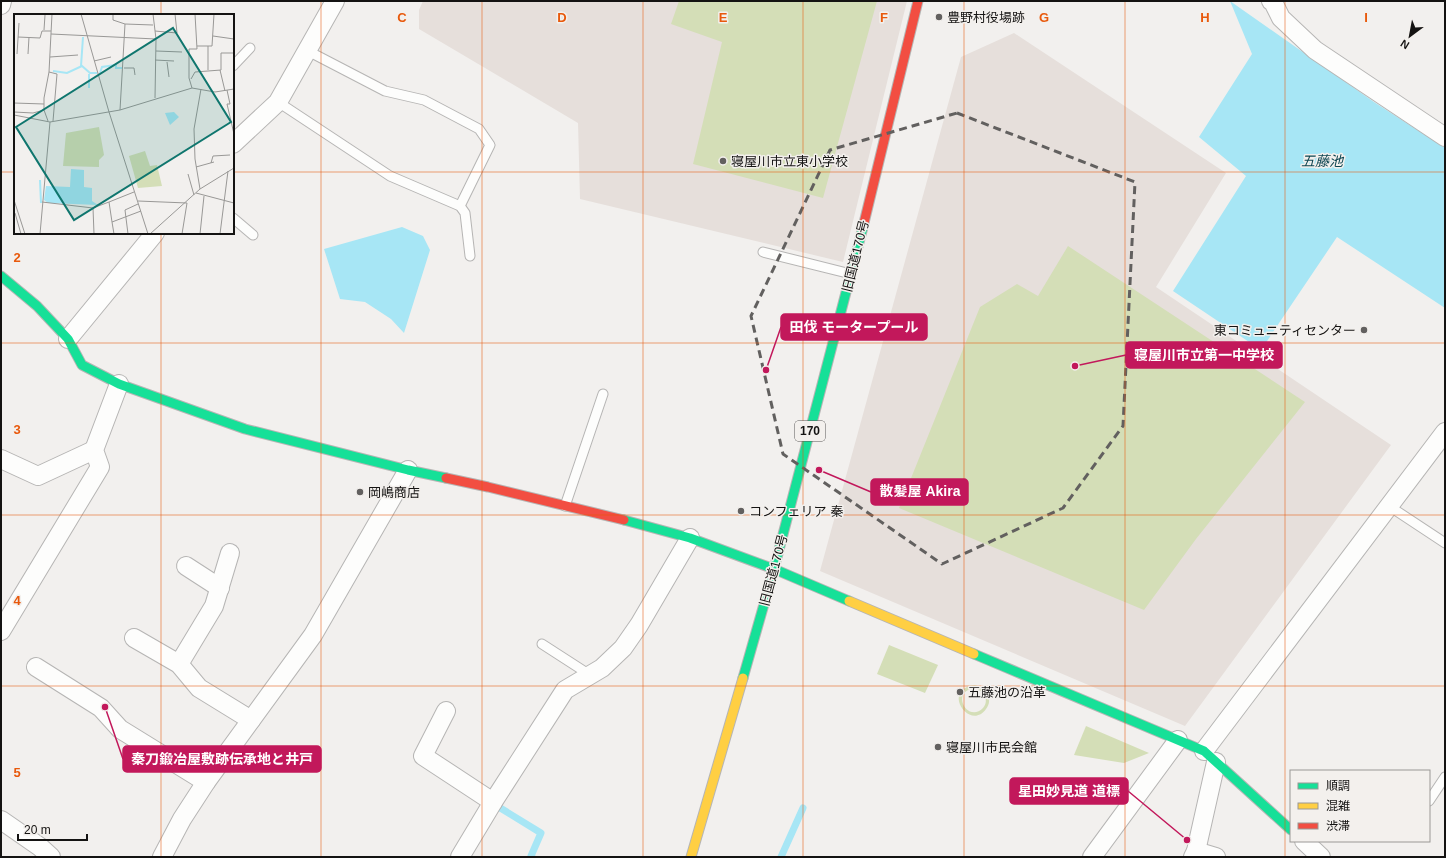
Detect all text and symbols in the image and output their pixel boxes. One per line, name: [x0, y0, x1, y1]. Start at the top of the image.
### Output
text: C: [397, 10, 407, 25]
text: D: [557, 10, 567, 25]
text: E: [719, 10, 728, 25]
text: F: [880, 10, 888, 25]
place label: 豊野村役場跡: [947, 10, 1025, 25]
text: G: [1039, 10, 1049, 25]
text: H: [1200, 10, 1210, 25]
text: I: [1364, 10, 1368, 25]
marker: 豊野村役場跡: [934, 12, 944, 22]
inset map: [14, 14, 234, 234]
north arrow: [1390, 16, 1430, 56]
text: N: [1398, 37, 1411, 52]
water label: 五藤池: [1301, 153, 1345, 169]
place label: 寝屋川市立東小学校: [731, 154, 848, 169]
marker: 寝屋川市立東小学校: [718, 156, 728, 166]
street label: 旧国道170号: [839, 219, 872, 294]
text: 2: [13, 250, 21, 265]
callout: 田伐 モータープール: [781, 314, 927, 340]
text: 田伐 モータープール: [789, 319, 919, 335]
place label: 東コミュニティセンター: [1214, 323, 1356, 338]
marker: 東コミュニティセンター: [1359, 325, 1369, 335]
callout: 寝屋川市立第一中学校: [1126, 342, 1282, 368]
text: 寝屋川市立第一中学校: [1134, 347, 1274, 363]
road number: 170: [795, 421, 825, 441]
text: 3: [13, 422, 21, 437]
callout: 散髪屋 Akira: [871, 479, 968, 505]
text: 散髪屋 Akira: [880, 483, 961, 499]
place label: 岡嶋商店: [368, 485, 420, 500]
marker: 岡嶋商店: [355, 487, 365, 497]
place label: コンフェリア 秦: [749, 504, 843, 519]
marker: コンフェリア 秦: [736, 506, 746, 516]
street label: 旧国道170号: [757, 533, 790, 608]
text: 4: [13, 593, 21, 608]
place label: 五藤池の沿革: [968, 685, 1046, 700]
marker: 五藤池の沿革: [955, 687, 965, 697]
place label: 寝屋川市民会館: [946, 740, 1037, 755]
marker: 寝屋川市民会館: [933, 742, 943, 752]
callout: 秦刀鍛冶屋敷跡伝承地と井戸: [123, 746, 321, 772]
text: 秦刀鍛冶屋敷跡伝承地と井戸: [131, 751, 313, 767]
text: 5: [13, 765, 21, 780]
legend: [1290, 770, 1430, 842]
callout: 星田妙見道 道標: [1010, 778, 1128, 804]
text: 順調: [1326, 779, 1350, 793]
text: 星田妙見道 道標: [1018, 783, 1120, 799]
text: 混雑: [1326, 799, 1350, 813]
scale bar: [18, 816, 87, 842]
text: 渋滞: [1326, 819, 1350, 833]
text: 20 m: [24, 823, 51, 837]

